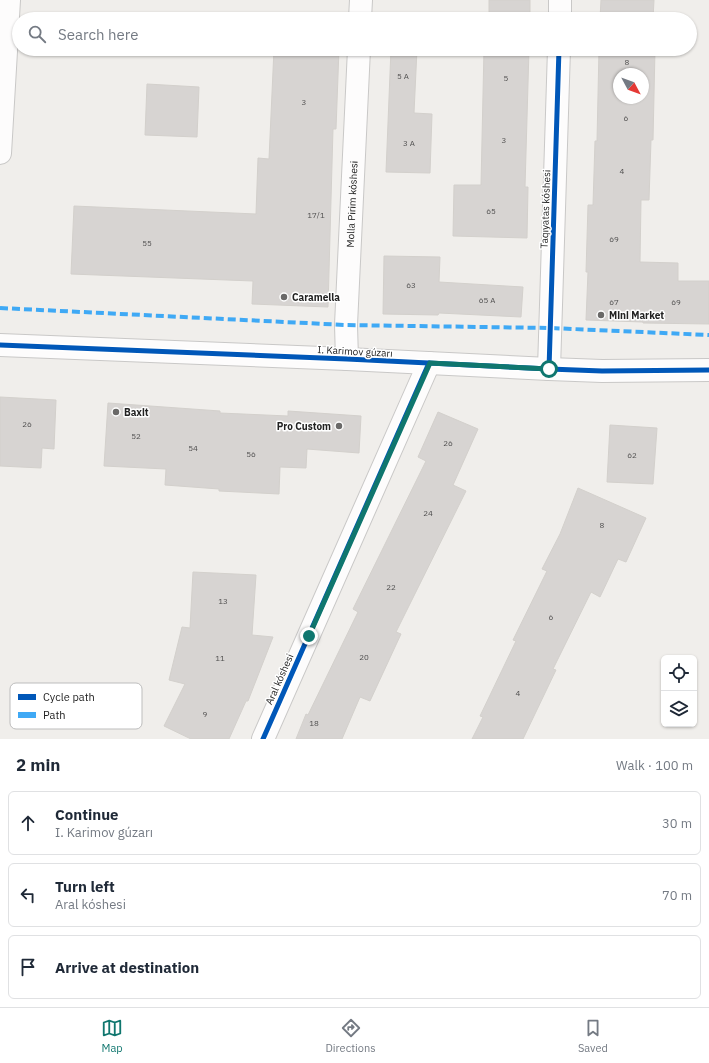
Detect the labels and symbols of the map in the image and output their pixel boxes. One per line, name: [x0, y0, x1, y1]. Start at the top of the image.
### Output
house number: 8: [625, 57, 630, 67]
north arrow: [613, 68, 649, 104]
house number: 5 А: [397, 71, 409, 81]
house number: 5: [504, 73, 509, 83]
house number: 3: [302, 97, 307, 107]
house number: 6: [624, 113, 629, 123]
house number: 3: [502, 135, 507, 145]
house number: 3 А: [403, 138, 415, 148]
street label: Molla Pirim kóshesi: [344, 160, 361, 248]
house number: 4: [620, 166, 625, 176]
street label: Taqıyatas kóshesi: [538, 169, 553, 249]
house number: 65: [486, 206, 496, 216]
house number: 17/1: [307, 210, 325, 220]
house number: 69: [609, 234, 619, 244]
house number: 55: [142, 238, 152, 248]
house number: 63: [406, 280, 416, 290]
place label: Caramella: [292, 291, 340, 304]
marker: Caramella: [279, 292, 289, 302]
house number: 65 А: [479, 295, 495, 305]
house number: 67: [609, 297, 619, 307]
house number: 69: [671, 297, 681, 307]
place label: Mini Market: [609, 309, 664, 322]
marker: Mini Market: [596, 310, 606, 320]
street label: I. Karimov gúzarı: [317, 343, 393, 360]
route start: [540, 360, 558, 378]
place label: Baxit: [124, 406, 149, 419]
marker: Baxit: [111, 407, 121, 417]
house number: 26: [22, 419, 32, 429]
place label: Pro Custom: [277, 420, 331, 433]
marker: Pro Custom: [334, 421, 344, 431]
house number: 52: [131, 431, 141, 441]
house number: 26: [443, 438, 453, 448]
house number: 54: [188, 443, 198, 453]
house number: 56: [246, 449, 256, 459]
house number: 62: [627, 450, 637, 460]
house number: 24: [423, 508, 433, 518]
house number: 8: [600, 520, 605, 530]
house number: 22: [386, 582, 396, 592]
house number: 13: [218, 596, 228, 606]
house number: 6: [549, 612, 554, 622]
route end: [300, 627, 318, 645]
street label: Aral kóshesi: [262, 652, 296, 707]
house number: 20: [359, 652, 369, 662]
house number: 11: [215, 653, 225, 663]
legend: [10, 683, 142, 729]
house number: 4: [516, 688, 521, 698]
text: Cycle path: [43, 690, 95, 704]
text: Path: [43, 708, 66, 722]
house number: 9: [203, 709, 208, 719]
house number: 18: [309, 718, 319, 728]

